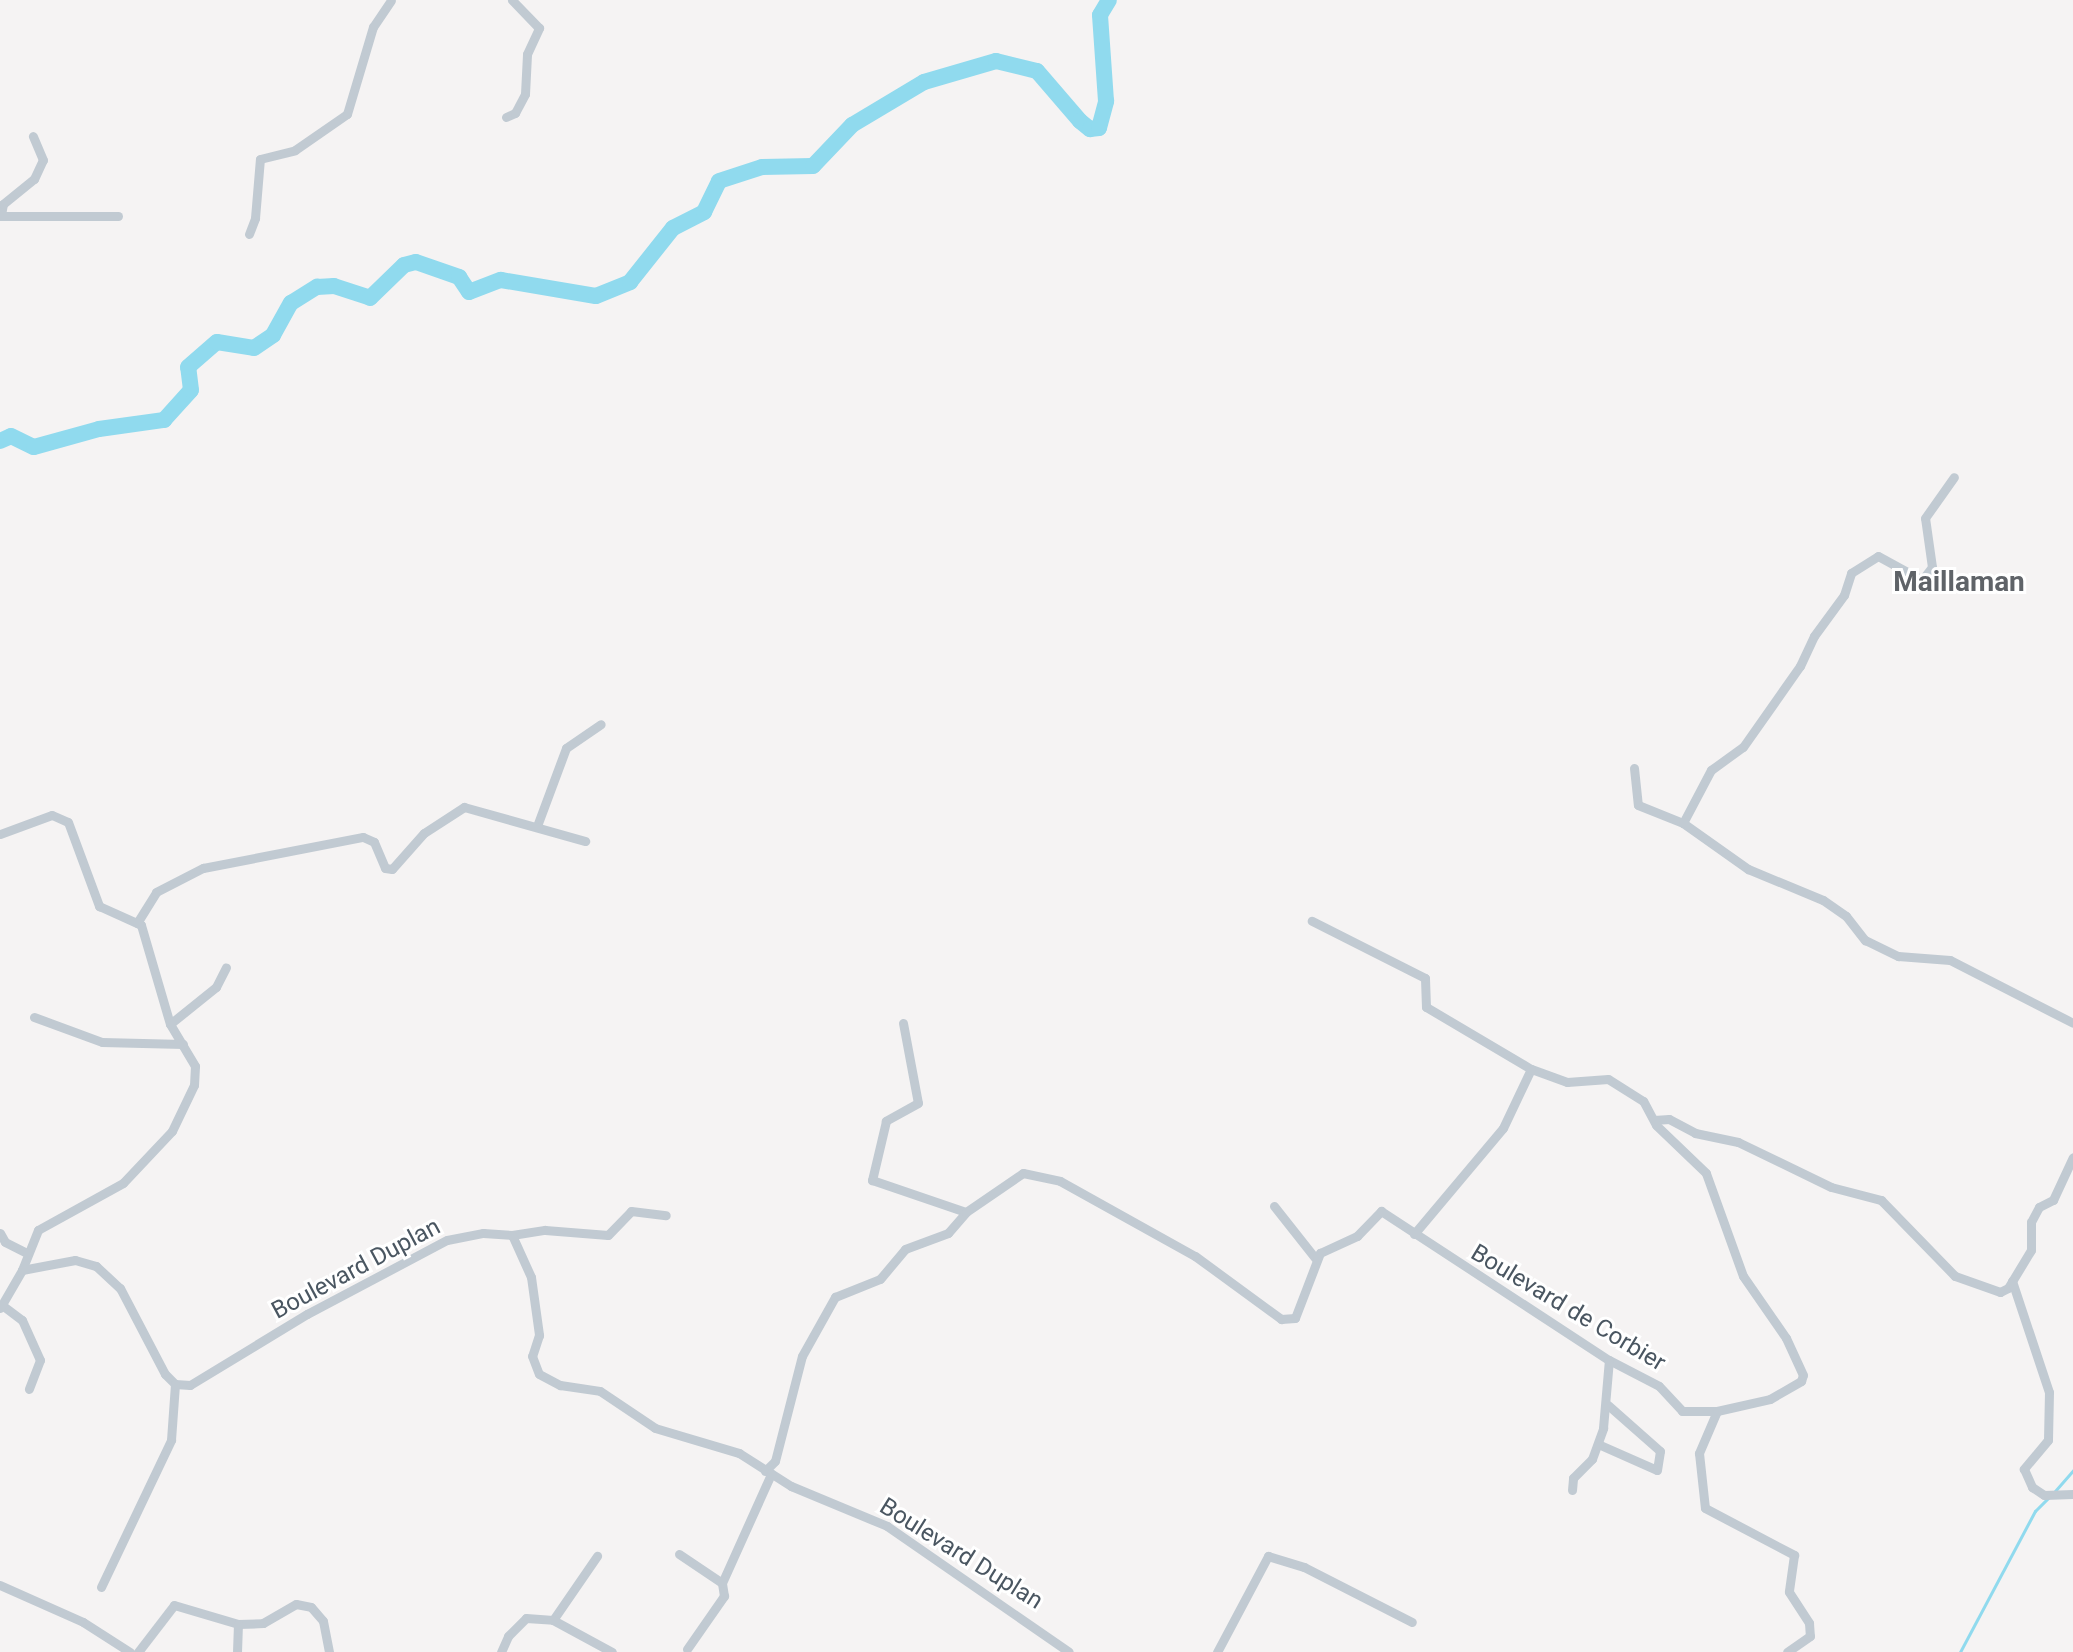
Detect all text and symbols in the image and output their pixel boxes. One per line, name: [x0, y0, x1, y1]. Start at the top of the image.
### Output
district label: Maillaman: [1893, 565, 2025, 599]
street label: Boulevard Duplan: [267, 1212, 445, 1326]
street label: Boulevard de Corbier: [1465, 1238, 1671, 1378]
street label: Boulevard Duplan: [874, 1492, 1048, 1616]

